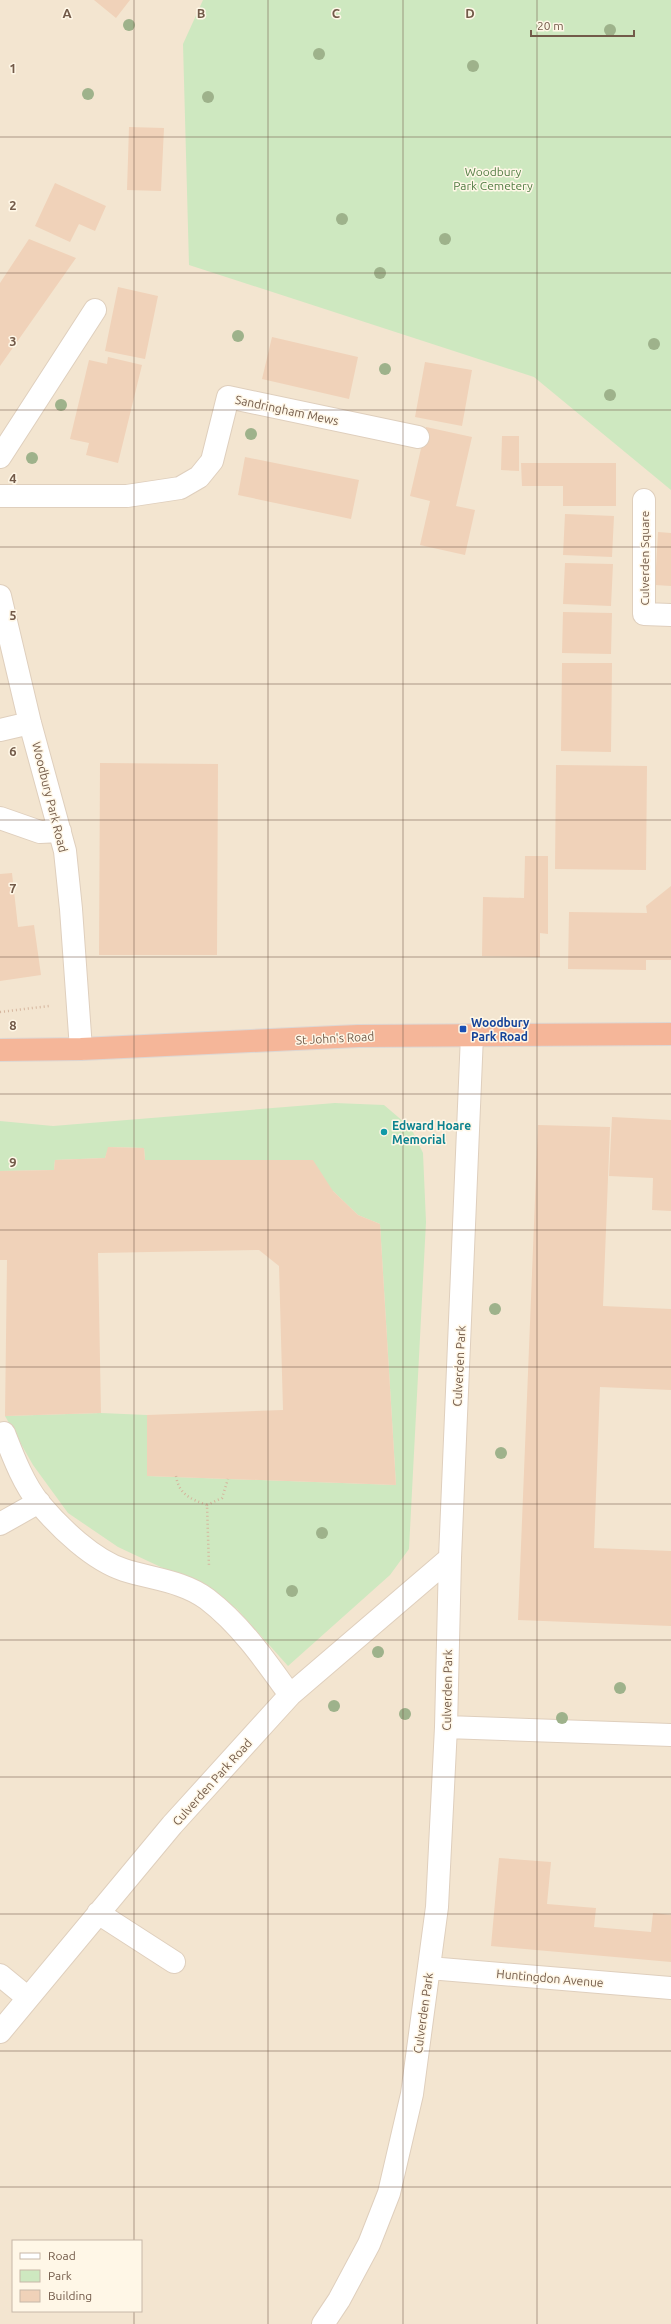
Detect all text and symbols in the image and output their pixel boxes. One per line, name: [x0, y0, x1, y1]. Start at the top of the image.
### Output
text: A: [62, 6, 72, 20]
text: B: [197, 6, 206, 20]
text: C: [332, 6, 341, 20]
text: D: [465, 6, 475, 20]
scale bar: [531, 12, 634, 38]
text: 20 m: [537, 19, 564, 32]
text: 1: [9, 61, 17, 75]
park label: Woodbury Park Cemetery: [453, 165, 533, 192]
text: 2: [9, 198, 17, 212]
text: 3: [9, 334, 17, 348]
street label: Sandringham Mews: [234, 393, 340, 427]
text: 4: [9, 471, 17, 485]
street label: Culverden Square: [638, 511, 651, 605]
text: 5: [9, 608, 17, 622]
street label: Woodbury Park Road: [30, 740, 70, 854]
text: 6: [9, 744, 17, 758]
text: 7: [9, 881, 17, 895]
place label: Woodbury Park Road: [471, 1016, 530, 1043]
text: 8: [9, 1018, 17, 1032]
marker: Woodbury Park Road: [458, 1024, 468, 1034]
street label: St John's Road: [295, 1029, 375, 1047]
place label: Edward Hoare Memorial: [392, 1119, 471, 1146]
marker: Edward Hoare Memorial: [379, 1127, 389, 1137]
text: 9: [9, 1155, 17, 1169]
street label: Culverden Park: [450, 1325, 468, 1407]
street label: Culverden Park: [440, 1649, 454, 1731]
street label: Culverden Park Road: [170, 1736, 254, 1828]
street label: Huntingdon Avenue: [496, 1967, 604, 1989]
street label: Culverden Park: [411, 1972, 435, 2054]
legend: [12, 2240, 142, 2312]
text: Road: [48, 2249, 76, 2262]
text: Park: [48, 2269, 72, 2282]
text: Building: [48, 2289, 92, 2302]

